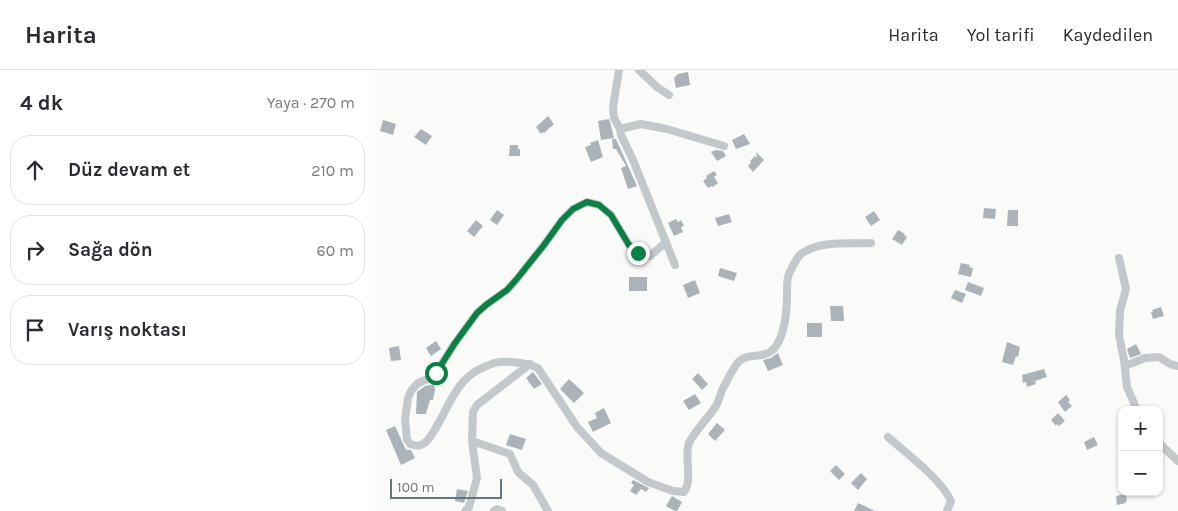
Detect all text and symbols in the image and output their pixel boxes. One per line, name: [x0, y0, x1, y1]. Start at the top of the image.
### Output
text: Harita: [25, 21, 97, 49]
text: Harita: [888, 24, 939, 46]
text: Yol tarifi: [967, 24, 1035, 46]
text: Kaydedilen: [1063, 24, 1153, 46]
text: 4 dk: [20, 91, 63, 115]
text: Yaya · 270 m: [267, 93, 355, 112]
icon: ahead: [21, 156, 49, 184]
text: Düz devam et: [68, 159, 190, 181]
text: 210 m: [311, 161, 354, 180]
icon: right: [21, 236, 49, 264]
text: Sağa dön: [68, 239, 152, 261]
text: 60 m: [317, 241, 354, 260]
route end: [627, 242, 650, 265]
icon: arrive: [21, 316, 49, 344]
text: Varış noktası: [68, 319, 187, 341]
route start: [425, 362, 448, 385]
map controls: [1118, 406, 1163, 496]
button: +: [1118, 406, 1163, 451]
button: −: [1118, 451, 1163, 496]
scale bar: [390, 476, 503, 499]
text: 100 m: [397, 479, 435, 496]

